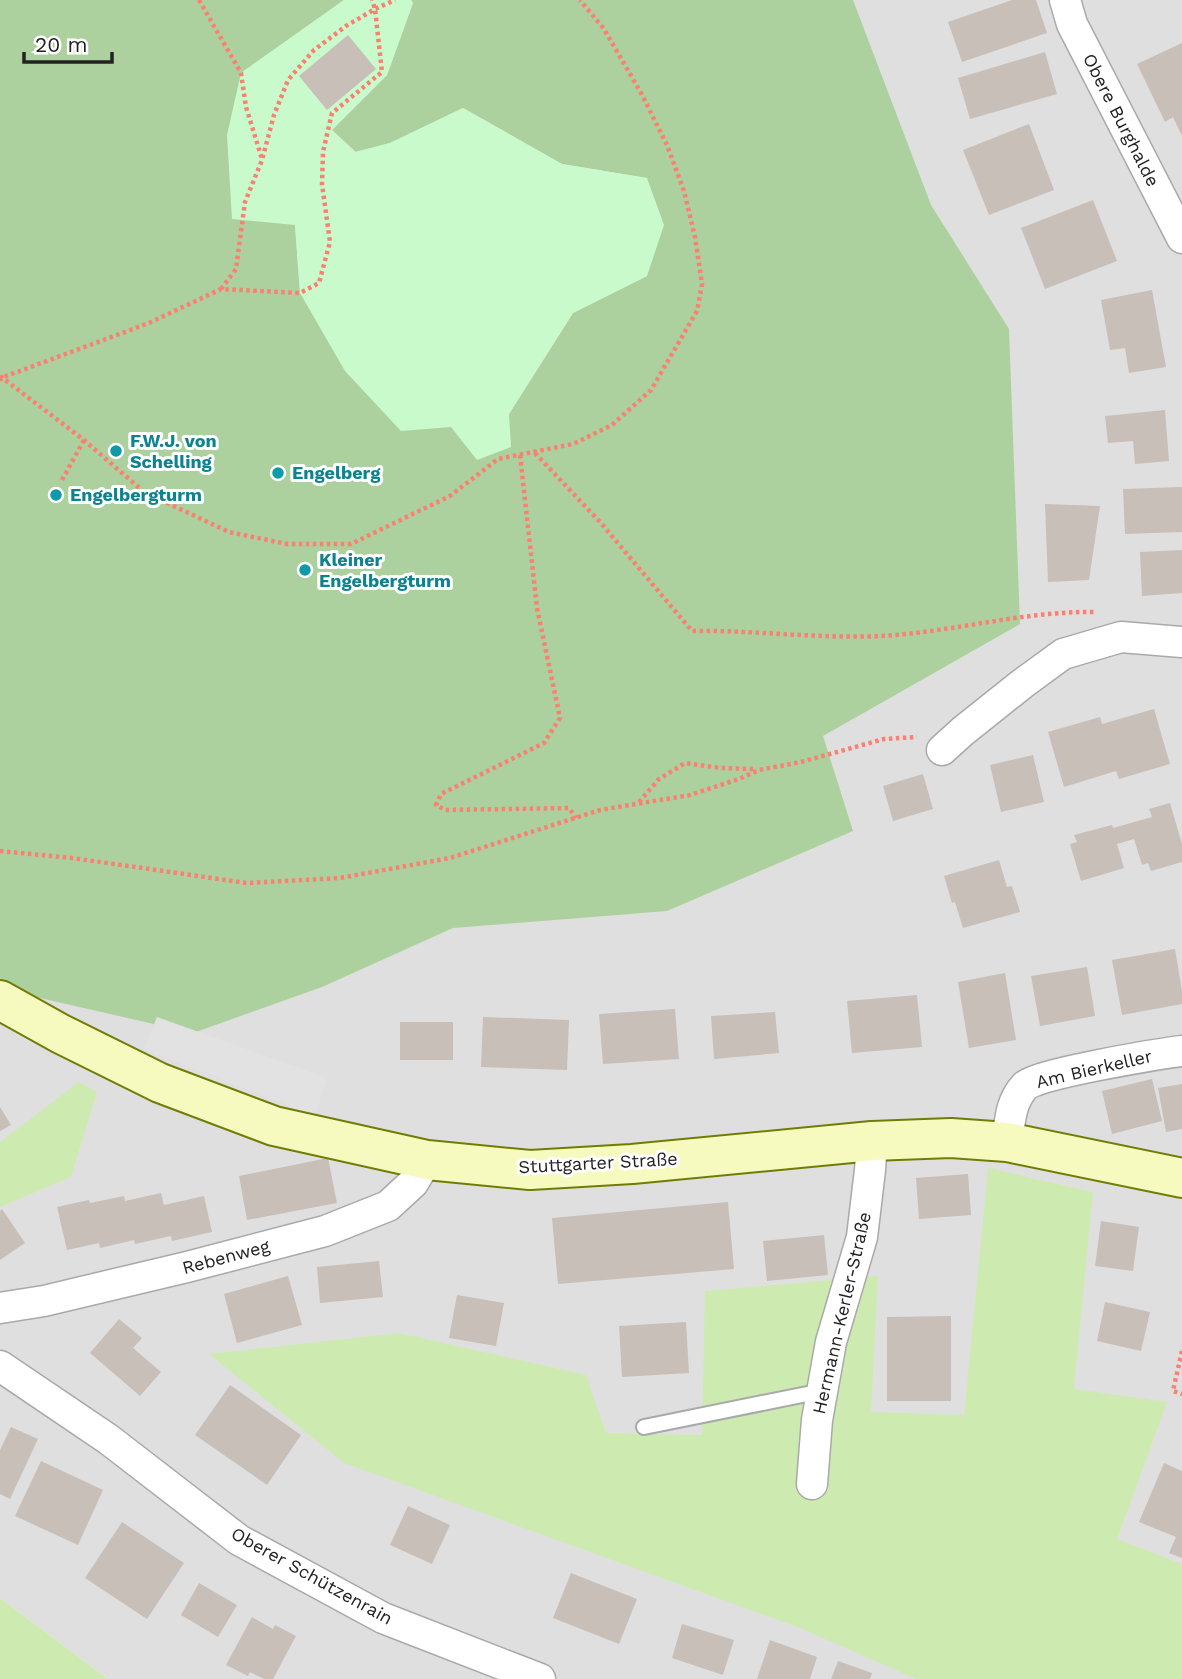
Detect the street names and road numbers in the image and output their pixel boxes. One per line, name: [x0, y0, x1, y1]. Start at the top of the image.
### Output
street label: Obere Burghalde: [1079, 50, 1164, 190]
street label: Am Bierkeller: [1034, 1045, 1154, 1092]
street label: Stuttgarter Straße: [518, 1148, 678, 1177]
street label: Hermann-Kerler-Straße: [808, 1210, 875, 1416]
street label: Rebenweg: [180, 1235, 272, 1278]
street label: Oberer Schützenrain: [228, 1522, 397, 1629]

